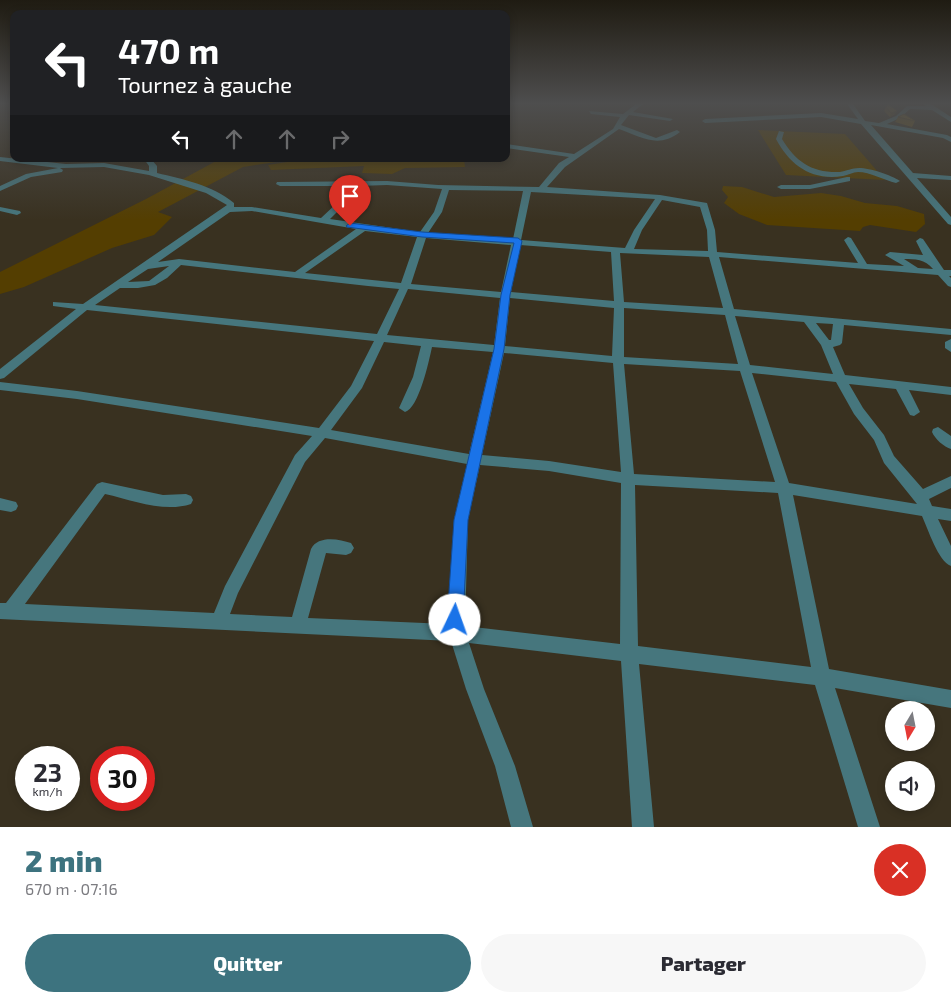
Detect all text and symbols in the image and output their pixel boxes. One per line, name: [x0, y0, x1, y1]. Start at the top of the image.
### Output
text: 470 m: [118, 29, 219, 71]
icon: left: [35, 30, 100, 95]
text: Tournez à gauche: [118, 71, 292, 97]
icon: left: [167, 125, 195, 153]
icon: ahead: [220, 125, 248, 153]
icon: ahead: [273, 125, 301, 153]
icon: right: [326, 125, 354, 153]
pin: [329, 175, 371, 226]
icon: arrive: [336, 182, 364, 210]
position arrow: [428, 593, 480, 645]
north arrow: [885, 701, 935, 751]
map controls: [885, 701, 935, 811]
speed limit sign: 30: [90, 746, 155, 811]
text: 23: [33, 757, 62, 787]
button: sound: [885, 761, 935, 811]
text: km/h: [33, 784, 62, 798]
text: 2 min: [25, 842, 103, 878]
button: close: [874, 844, 926, 896]
text: 670 m · 07:16: [25, 879, 118, 898]
button: Quitter: [25, 934, 471, 992]
button: Partager: [481, 934, 926, 992]

